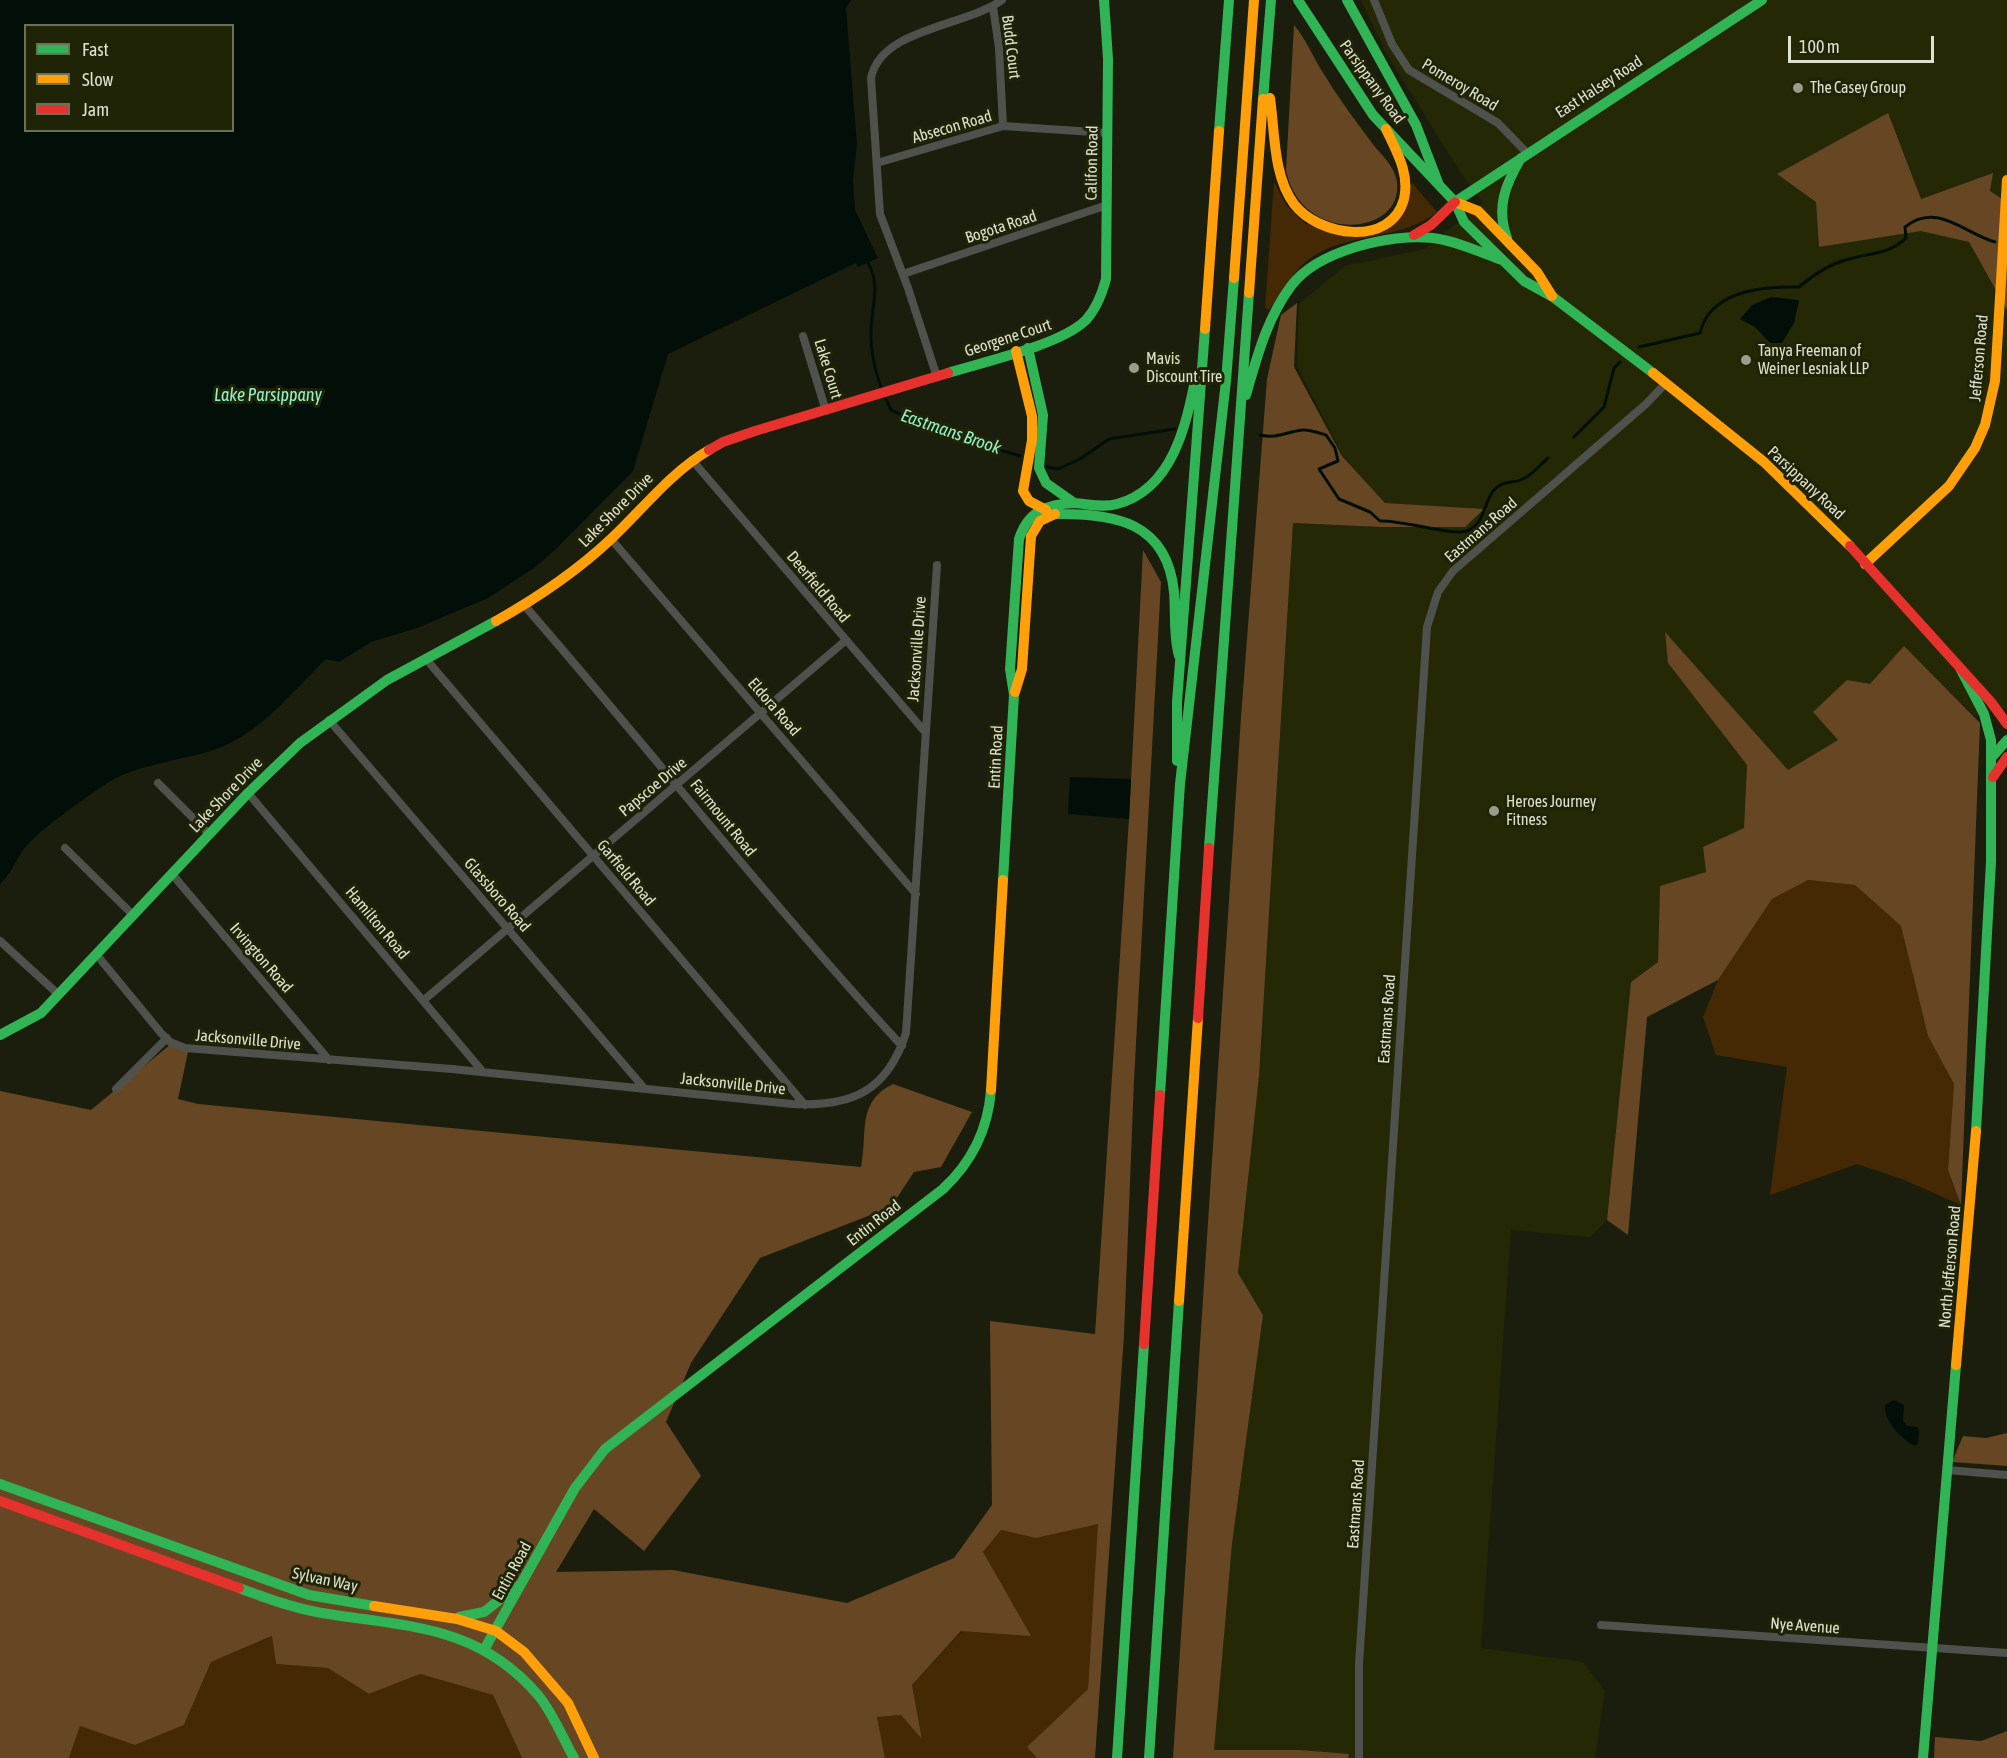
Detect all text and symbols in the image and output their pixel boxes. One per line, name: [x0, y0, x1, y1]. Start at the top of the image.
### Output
street label: Budd Court: [998, 14, 1024, 80]
legend: [24, 24, 234, 132]
scale bar: [1791, 24, 1936, 62]
street label: Parsippany Road: [1335, 36, 1409, 128]
text: 100 m: [1799, 36, 1840, 57]
text: Fast: [82, 39, 109, 60]
street label: East Halsey Road: [1552, 52, 1646, 122]
street label: Pomeroy Road: [1418, 55, 1502, 115]
text: Slow: [82, 69, 113, 90]
place label: The Casey Group: [1810, 78, 1906, 98]
marker: The Casey Group: [1791, 81, 1805, 95]
text: Jam: [82, 99, 109, 120]
street label: Absecon Road: [910, 106, 994, 148]
street label: Califon Road: [1082, 125, 1102, 201]
street label: Bogota Road: [963, 206, 1039, 248]
street label: Jefferson Road: [1966, 314, 1992, 402]
street label: Georgene Court: [962, 315, 1054, 361]
street label: Lake Court: [810, 337, 846, 401]
place label: Tanya Freeman of Weiner Lesniak LLP: [1758, 341, 1869, 379]
place label: Mavis Discount Tire: [1146, 349, 1222, 387]
marker: Tanya Freeman of Weiner Lesniak LLP: [1739, 353, 1753, 367]
marker: Mavis Discount Tire: [1127, 361, 1141, 375]
water label: Lake Parsippany: [214, 384, 322, 406]
water label: Eastmans Brook: [898, 405, 1004, 459]
street label: Parsippany Road: [1763, 442, 1849, 524]
street label: Lake Shore Drive: [575, 469, 657, 551]
street label: Eastmans Road: [1441, 493, 1521, 567]
street label: Deerfield Road: [782, 547, 854, 627]
street label: Jacksonville Drive: [904, 596, 930, 702]
street label: Eldora Road: [744, 674, 804, 740]
street label: Entin Road: [985, 725, 1007, 789]
street label: Lake Shore Drive: [185, 753, 267, 837]
street label: Papscoe Drive: [615, 753, 691, 821]
street label: Fairmount Road: [686, 775, 760, 861]
place label: Heroes Journey Fitness: [1506, 792, 1596, 830]
marker: Heroes Journey Fitness: [1487, 804, 1501, 818]
street label: Garfield Road: [593, 836, 659, 910]
street label: Glassboro Road: [460, 854, 534, 936]
street label: Hamilton Road: [341, 883, 413, 963]
street label: Irvington Road: [225, 919, 297, 997]
street label: Eastmans Road: [1374, 974, 1400, 1064]
street label: Jacksonville Drive: [195, 1026, 301, 1054]
street label: Jacksonville Drive: [680, 1069, 786, 1099]
street label: Entin Road: [843, 1196, 905, 1250]
street label: North Jefferson Road: [1935, 1205, 1965, 1329]
street label: Eastmans Road: [1343, 1459, 1369, 1549]
street label: Entin Road: [488, 1539, 536, 1603]
street label: Sylvan Way: [291, 1564, 359, 1596]
street label: Nye Avenue: [1770, 1614, 1840, 1638]

